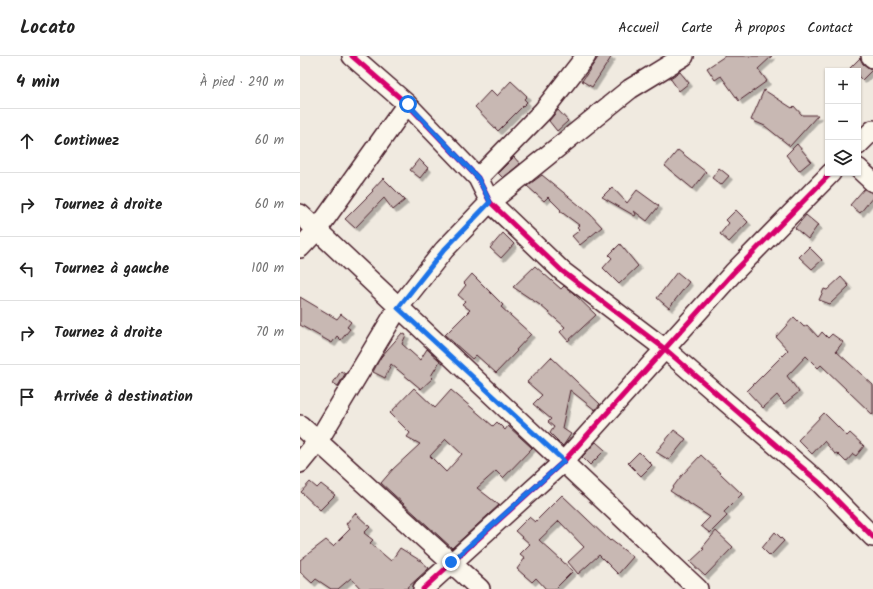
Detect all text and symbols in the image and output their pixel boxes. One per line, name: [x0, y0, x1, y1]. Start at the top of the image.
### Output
text: Locato: [20, 13, 75, 43]
text: Accueil: [618, 17, 659, 39]
text: Carte: [681, 17, 712, 39]
text: À propos: [734, 17, 785, 39]
text: Contact: [807, 17, 853, 39]
map controls: [825, 68, 861, 176]
button: +: [825, 68, 861, 104]
text: 4 min: [16, 69, 60, 96]
text: À pied · 290 m: [200, 72, 284, 93]
route start: [399, 95, 417, 113]
button: −: [825, 104, 861, 140]
text: Continuez: [54, 129, 119, 153]
icon: ahead: [16, 130, 38, 152]
text: 60 m: [255, 130, 284, 151]
button: layers: [825, 140, 861, 176]
text: Tournez à droite: [54, 193, 162, 217]
icon: right: [16, 194, 38, 216]
text: 60 m: [255, 194, 284, 215]
text: Tournez à gauche: [54, 257, 169, 281]
icon: left: [16, 258, 38, 280]
text: 100 m: [251, 258, 284, 279]
text: Tournez à droite: [54, 321, 162, 345]
icon: right: [16, 322, 38, 344]
text: 70 m: [256, 322, 284, 343]
text: Arrivée à destination: [54, 385, 193, 409]
icon: arrive: [16, 386, 38, 408]
route end: [442, 553, 460, 571]

